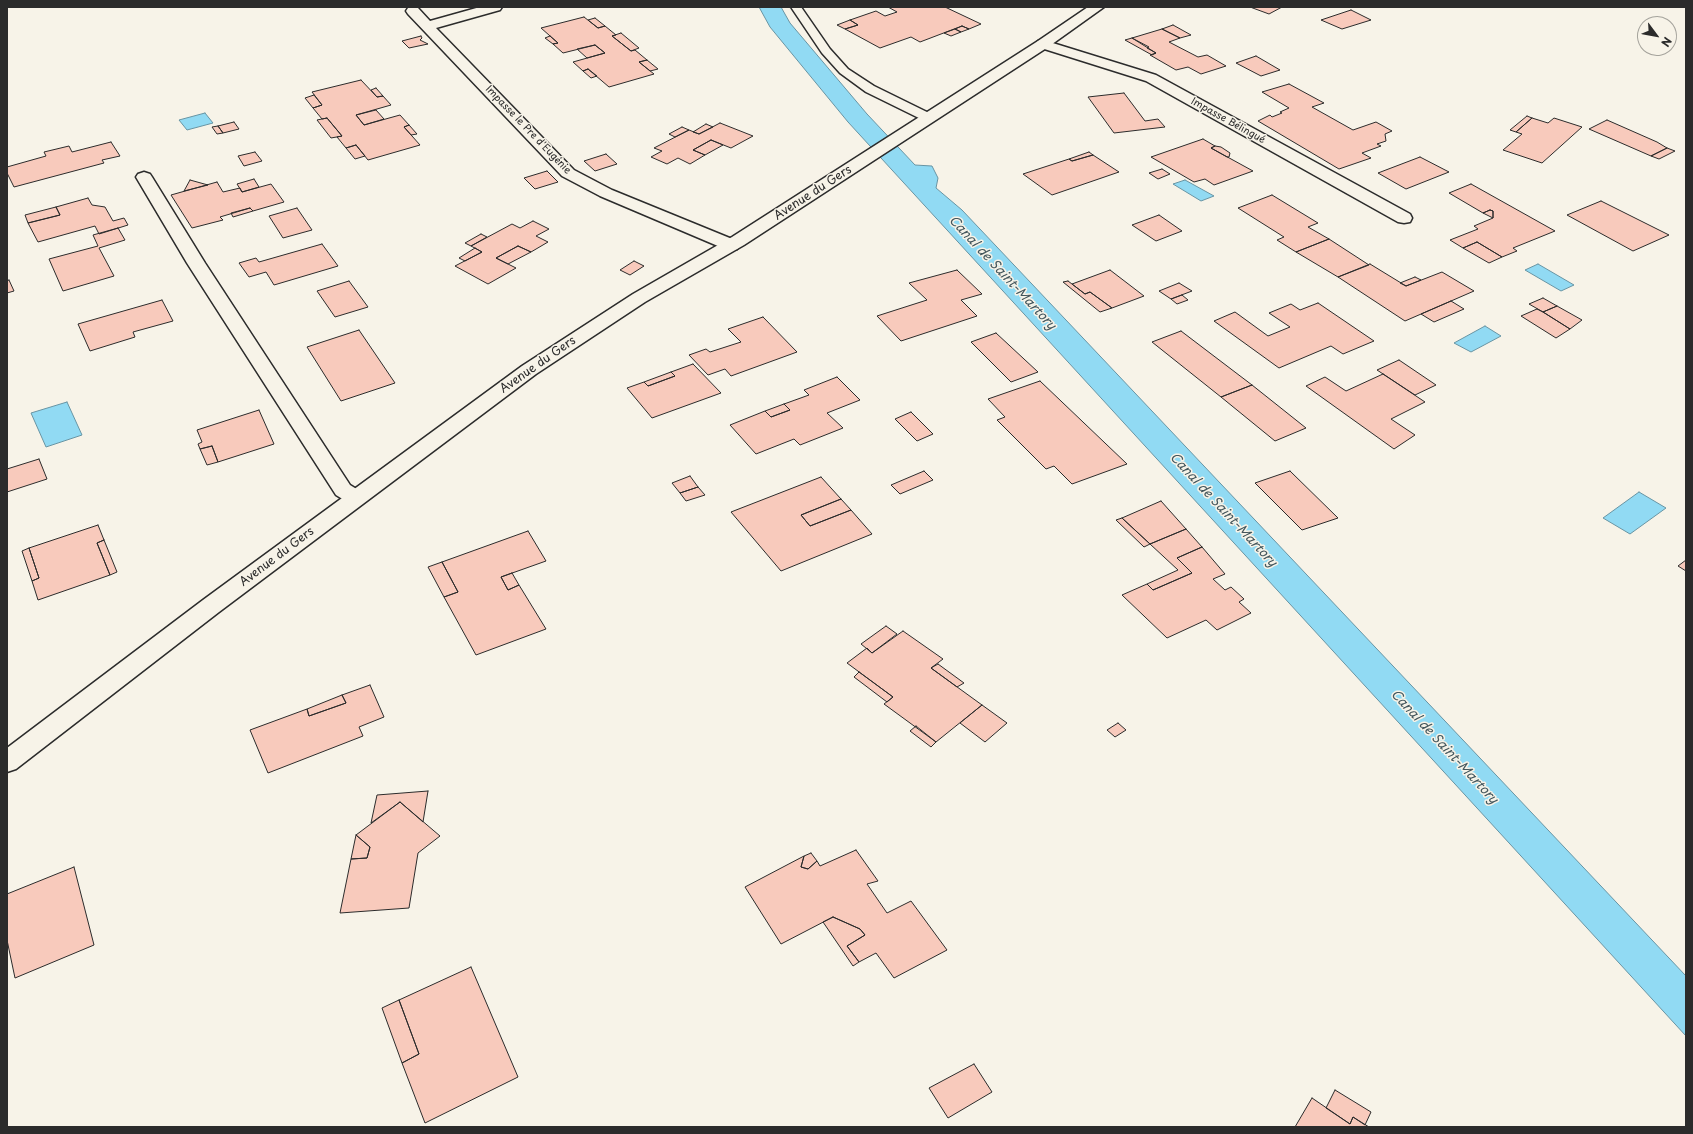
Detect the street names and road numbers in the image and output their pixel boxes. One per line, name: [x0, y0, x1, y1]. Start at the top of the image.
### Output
street label: Impasse le Pre d'Eugénie: [483, 83, 573, 177]
street label: Impasse Bélingué: [1189, 96, 1267, 146]
street label: Avenue du Gers: [772, 163, 854, 223]
street label: Avenue du Gers: [497, 333, 579, 397]
street label: Avenue du Gers: [237, 524, 317, 590]

